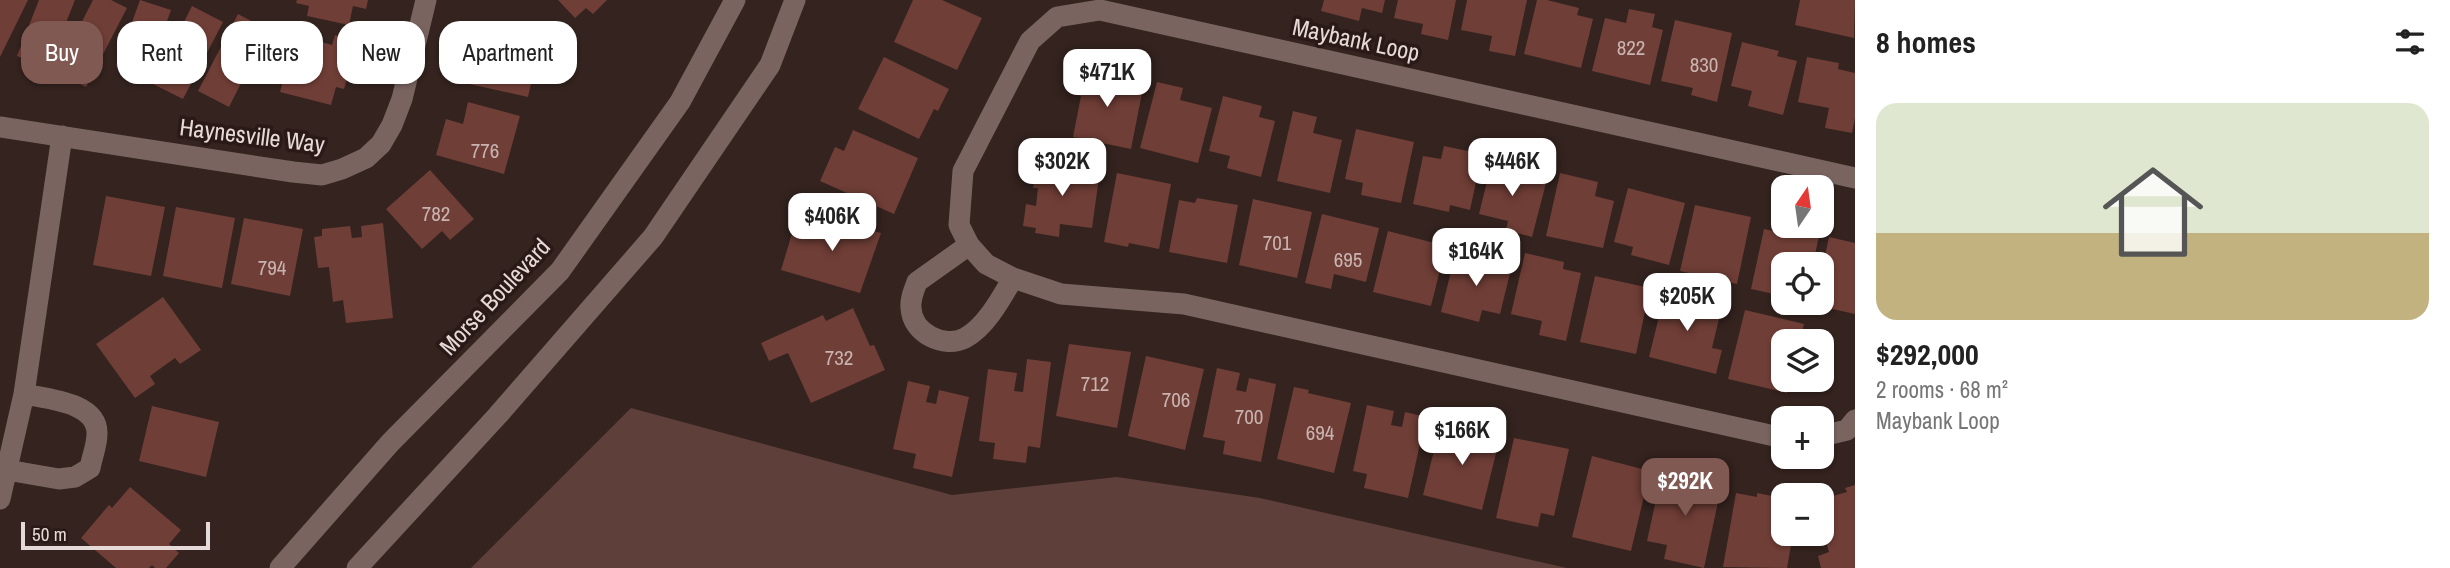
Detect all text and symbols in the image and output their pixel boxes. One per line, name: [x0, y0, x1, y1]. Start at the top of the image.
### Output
street label: Maybank Loop: [1290, 10, 1423, 68]
chip: Buy: [21, 21, 103, 84]
chip: Rent: [117, 21, 207, 84]
chip: Filters: [221, 21, 323, 84]
chip: New: [337, 21, 425, 84]
chip: Apartment: [439, 21, 577, 84]
text: 8 homes: [1876, 22, 1976, 62]
icon: filters: [2391, 23, 2429, 61]
house number: 822: [1617, 33, 1645, 62]
pin: $471K: [1058, 50, 1156, 109]
house number: 830: [1690, 50, 1718, 79]
text: $471K: [1079, 56, 1135, 87]
street label: Haynesville Way: [178, 110, 327, 160]
house number: 776: [471, 136, 499, 165]
pin: $302K: [1013, 138, 1111, 198]
pin: $446K: [1463, 138, 1561, 198]
text: $302K: [1034, 145, 1090, 176]
text: $446K: [1484, 145, 1540, 176]
icon: home: [2090, 149, 2216, 275]
north arrow: [1771, 175, 1834, 238]
map controls: [1771, 175, 1834, 546]
pin: $406K: [783, 194, 881, 253]
house number: 782: [422, 199, 450, 228]
text: $406K: [804, 200, 860, 231]
house number: 701: [1263, 228, 1292, 257]
pin: $164K: [1427, 229, 1525, 288]
street label: Morse Boulevard: [432, 231, 557, 362]
text: $164K: [1448, 235, 1504, 266]
house number: 695: [1334, 245, 1362, 274]
button: locate: [1771, 252, 1834, 315]
house number: 794: [258, 253, 287, 282]
pin: $205K: [1638, 274, 1736, 333]
text: $205K: [1659, 280, 1715, 311]
button: layers: [1771, 329, 1834, 392]
text: $292,000: [1876, 334, 1979, 374]
house number: 732: [825, 343, 853, 372]
house number: 712: [1081, 369, 1109, 398]
text: 2 rooms · 68 m²: [1876, 374, 2008, 405]
house number: 706: [1162, 385, 1190, 414]
house number: 700: [1235, 402, 1263, 431]
text: Maybank Loop: [1876, 405, 2000, 436]
button: +: [1771, 406, 1834, 469]
pin: $166K: [1413, 407, 1511, 467]
text: $166K: [1434, 414, 1490, 445]
house number: 694: [1306, 418, 1335, 447]
pin: $292K: [1636, 458, 1734, 518]
text: $292K: [1657, 465, 1713, 496]
button: −: [1771, 483, 1834, 546]
scale bar: [21, 519, 210, 551]
text: 50 m: [32, 521, 67, 547]

